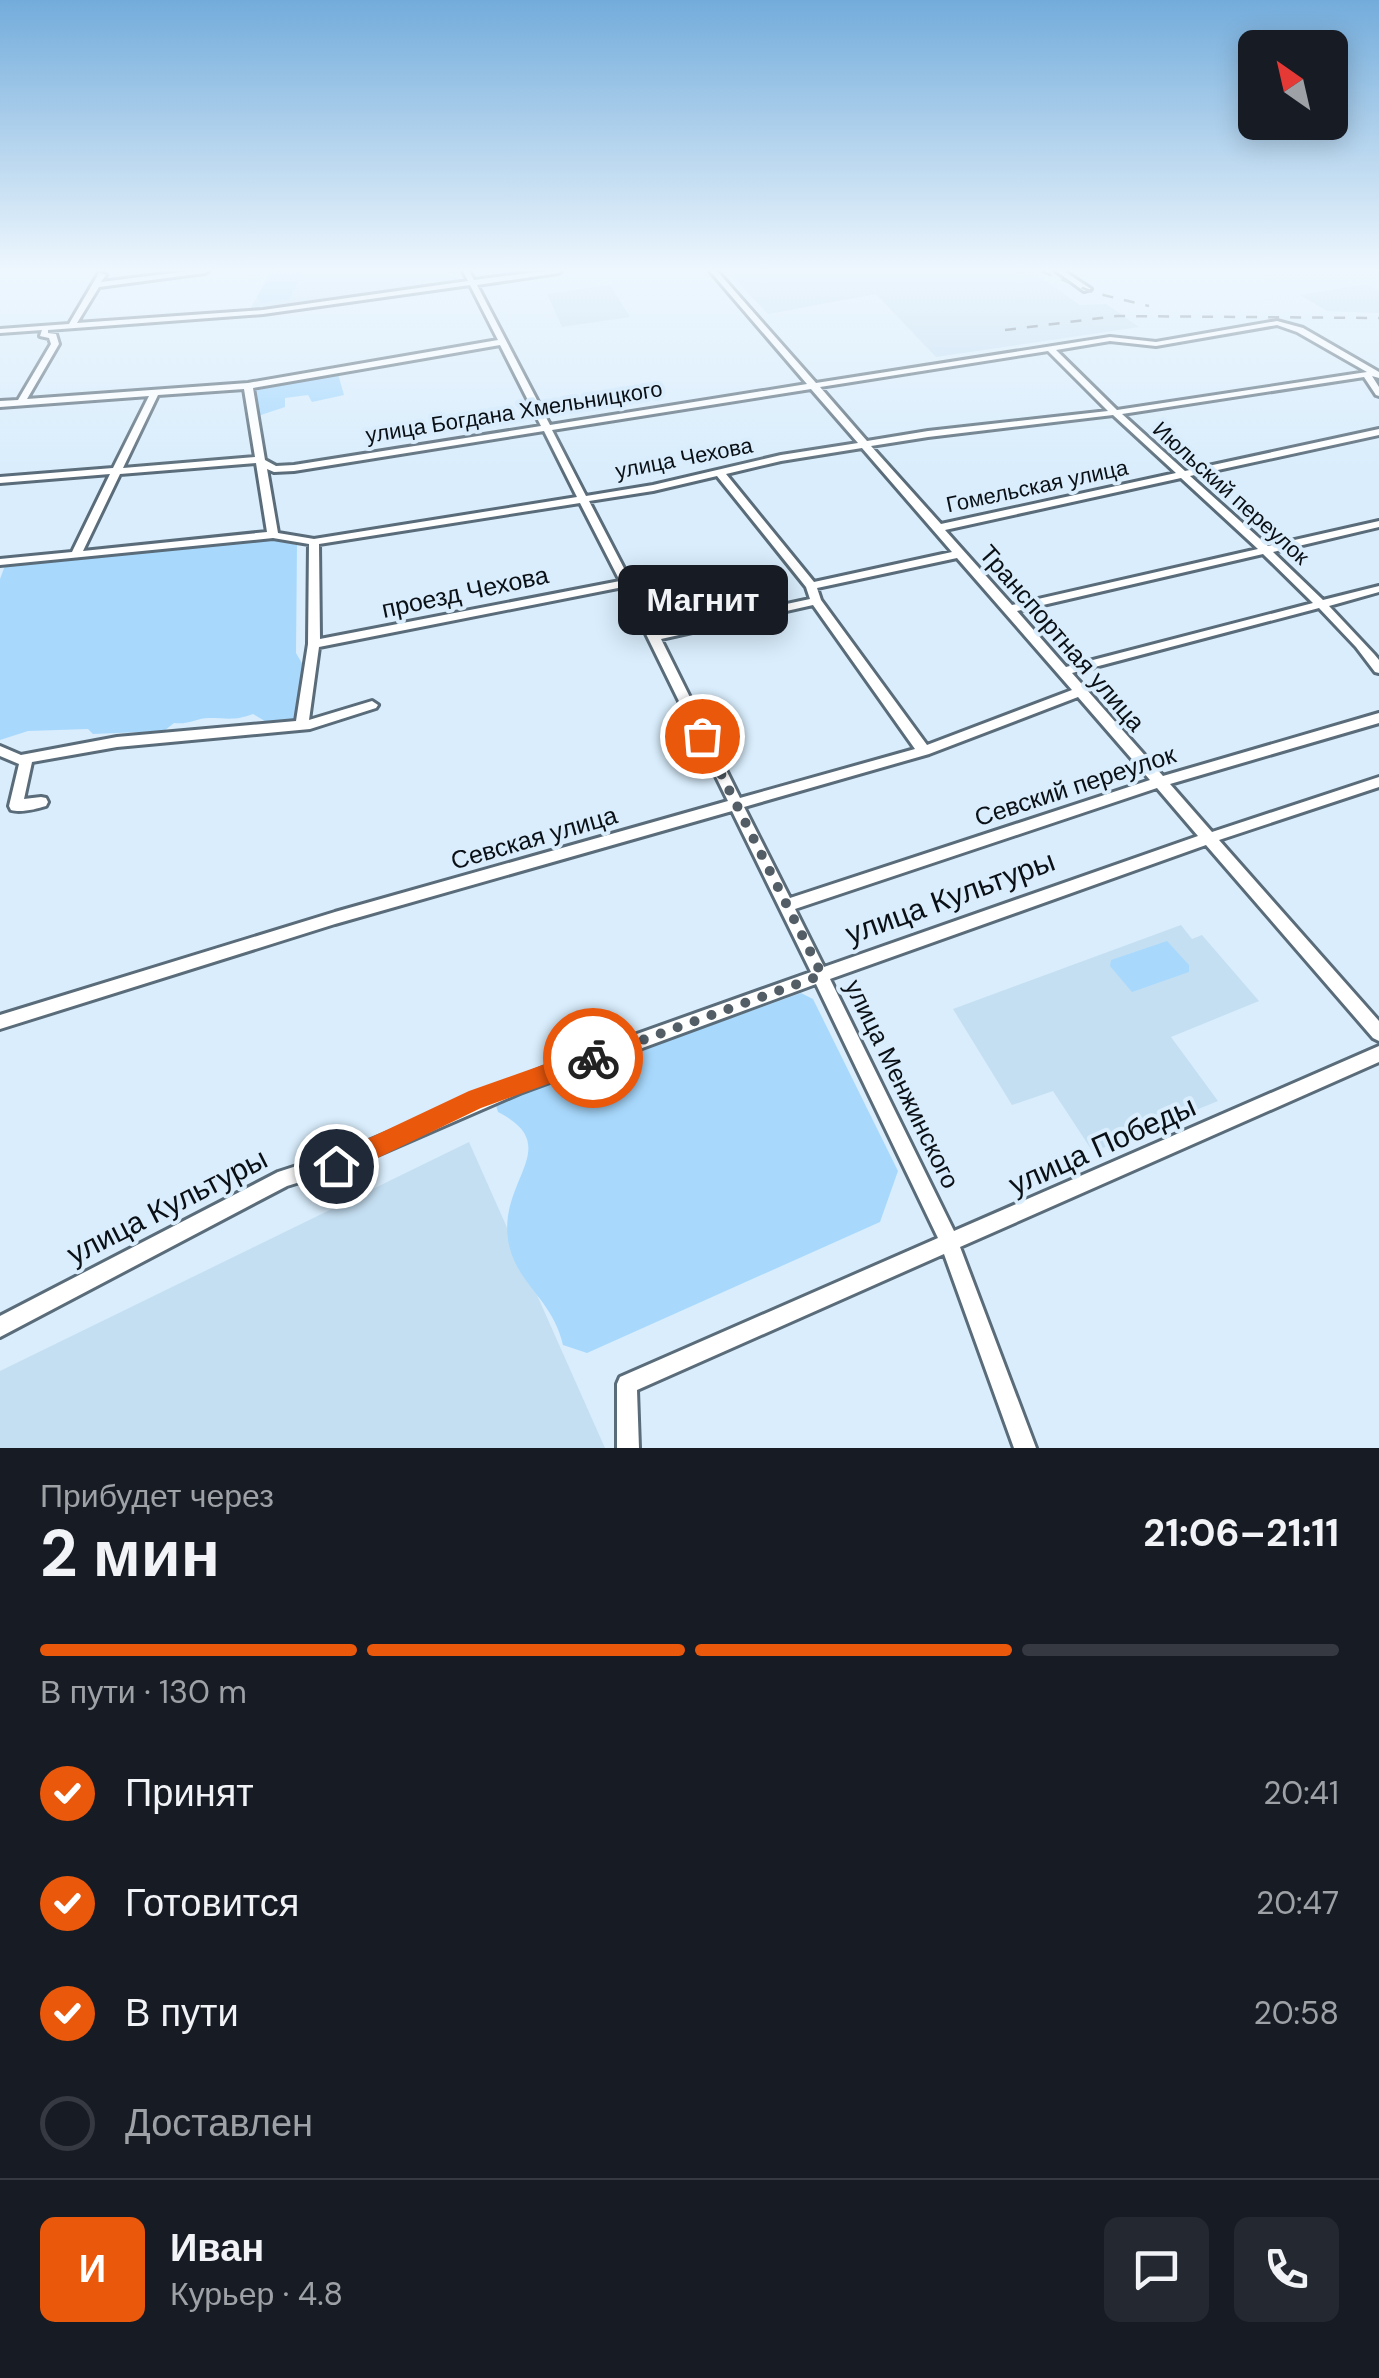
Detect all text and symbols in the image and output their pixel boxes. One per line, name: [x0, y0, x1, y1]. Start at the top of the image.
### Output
north arrow: [1238, 30, 1348, 140]
map controls: [1238, 30, 1348, 140]
street label: улица Богдана Хмельницкого: [364, 374, 664, 450]
street label: Июльский переулок: [1147, 415, 1316, 571]
street label: улица Чехова: [613, 430, 756, 486]
street label: Гомельская улица: [943, 452, 1131, 519]
street label: Транспортная улица: [972, 538, 1152, 738]
street label: проезд Чехова: [378, 558, 552, 626]
callout: Магнит: [617, 566, 787, 636]
text: Магнит: [647, 579, 759, 621]
pin: [660, 694, 745, 779]
icon: bag: [675, 709, 730, 764]
street label: Севский переулок: [970, 738, 1181, 834]
street label: Севская улица: [447, 798, 621, 878]
street label: улица Культуры: [840, 841, 1060, 953]
street label: улица Менжинского: [837, 974, 967, 1194]
courier: [543, 1008, 643, 1108]
icon: bike: [566, 1031, 621, 1086]
street label: улица Победы: [1002, 1086, 1202, 1204]
pin: [294, 1124, 379, 1209]
street label: улица Культуры: [60, 1139, 274, 1273]
icon: home: [309, 1139, 364, 1194]
text: Прибудет через: [40, 1475, 274, 1517]
text: 21:06–21:11: [1143, 1508, 1339, 1558]
text: 2 мин: [40, 1512, 220, 1596]
text: В пути · 130 m: [40, 1671, 247, 1713]
icon: check: [40, 1766, 95, 1821]
text: Принят: [125, 1768, 254, 1818]
text: 20:41: [1263, 1772, 1339, 1814]
icon: check: [40, 1876, 95, 1931]
text: Готовится: [125, 1878, 299, 1928]
text: 20:47: [1256, 1882, 1339, 1924]
icon: check: [40, 1986, 95, 2041]
text: В пути: [125, 1988, 239, 2038]
text: 20:58: [1254, 1992, 1339, 2034]
text: Доставлен: [125, 2098, 313, 2148]
button: chat: [1104, 2217, 1209, 2322]
button: phone: [1234, 2217, 1339, 2322]
text: Иван: [170, 2223, 264, 2273]
text: И: [79, 2244, 106, 2294]
text: Курьер · 4.8: [170, 2273, 343, 2315]

